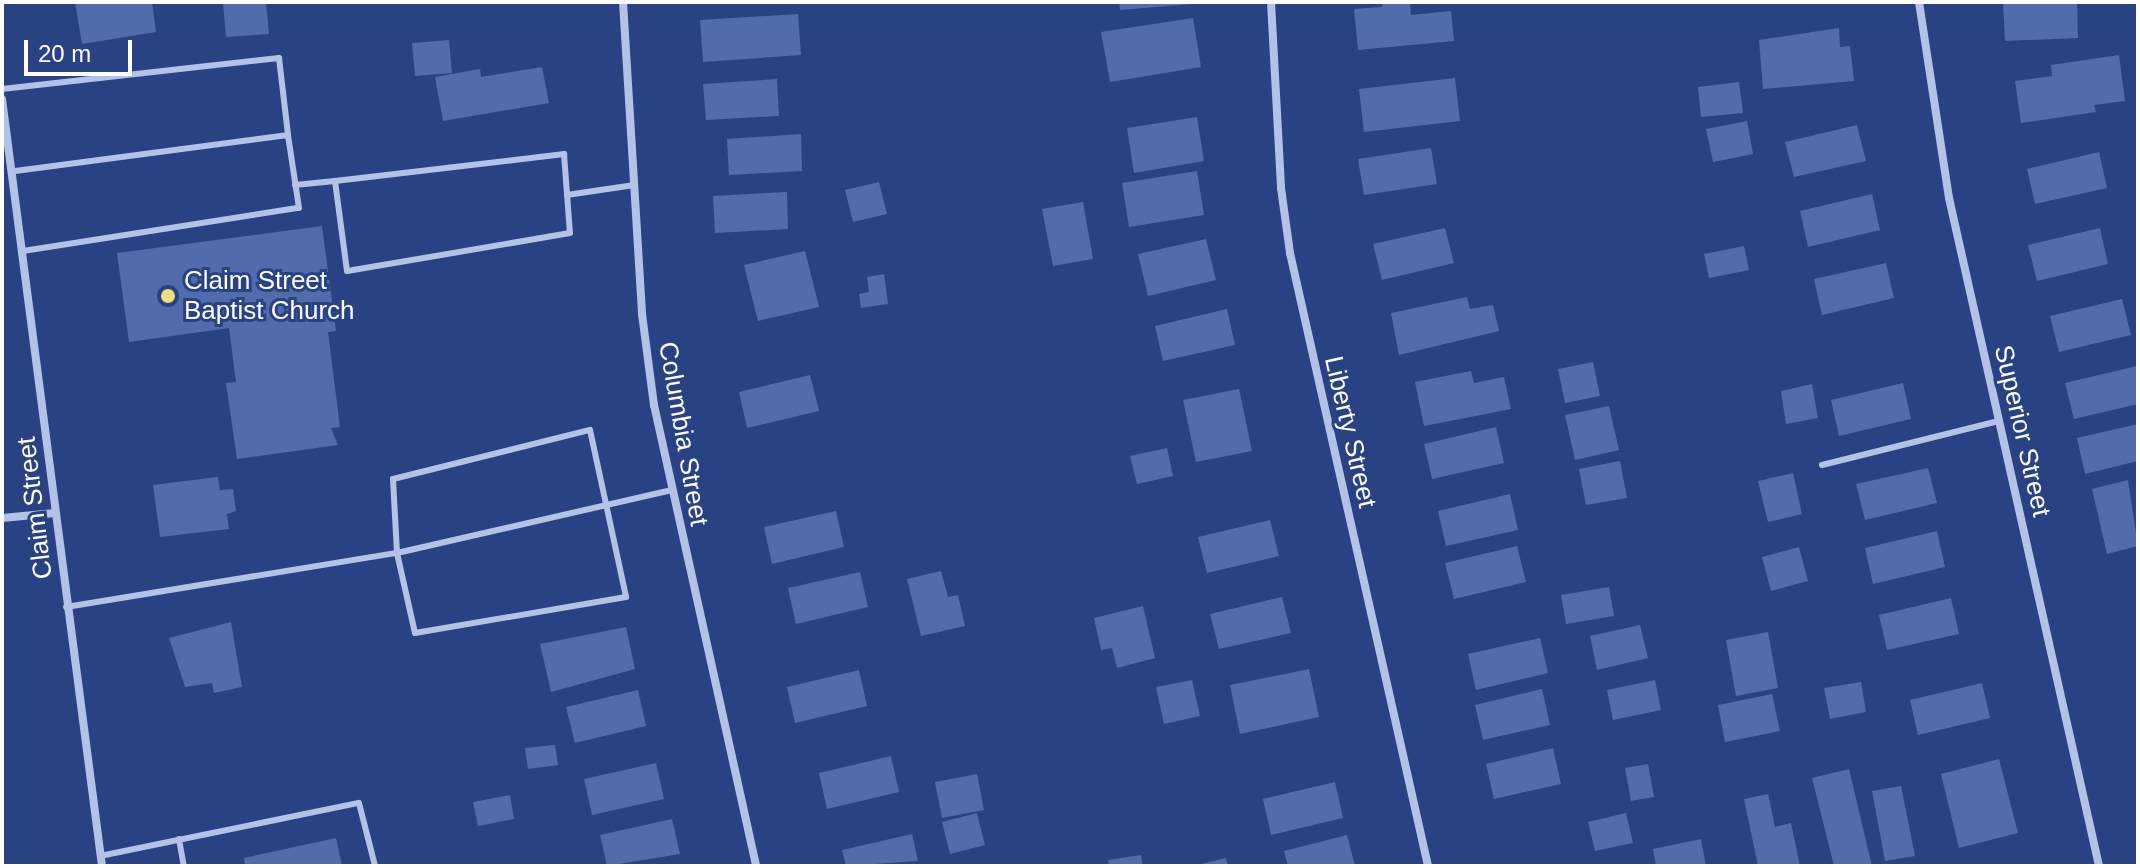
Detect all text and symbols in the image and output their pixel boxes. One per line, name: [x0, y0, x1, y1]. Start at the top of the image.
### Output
scale bar: [28, 24, 136, 74]
text: 20 m: [38, 40, 91, 67]
place label: Claim Street Baptist Church: [184, 265, 355, 326]
marker: Claim Street Baptist Church: [159, 287, 177, 305]
street label: Columbia Street: [651, 339, 715, 529]
street label: Superior Street: [1987, 342, 2057, 520]
street label: Liberty Street: [1317, 353, 1383, 511]
street label: Claim Street: [11, 435, 59, 581]

